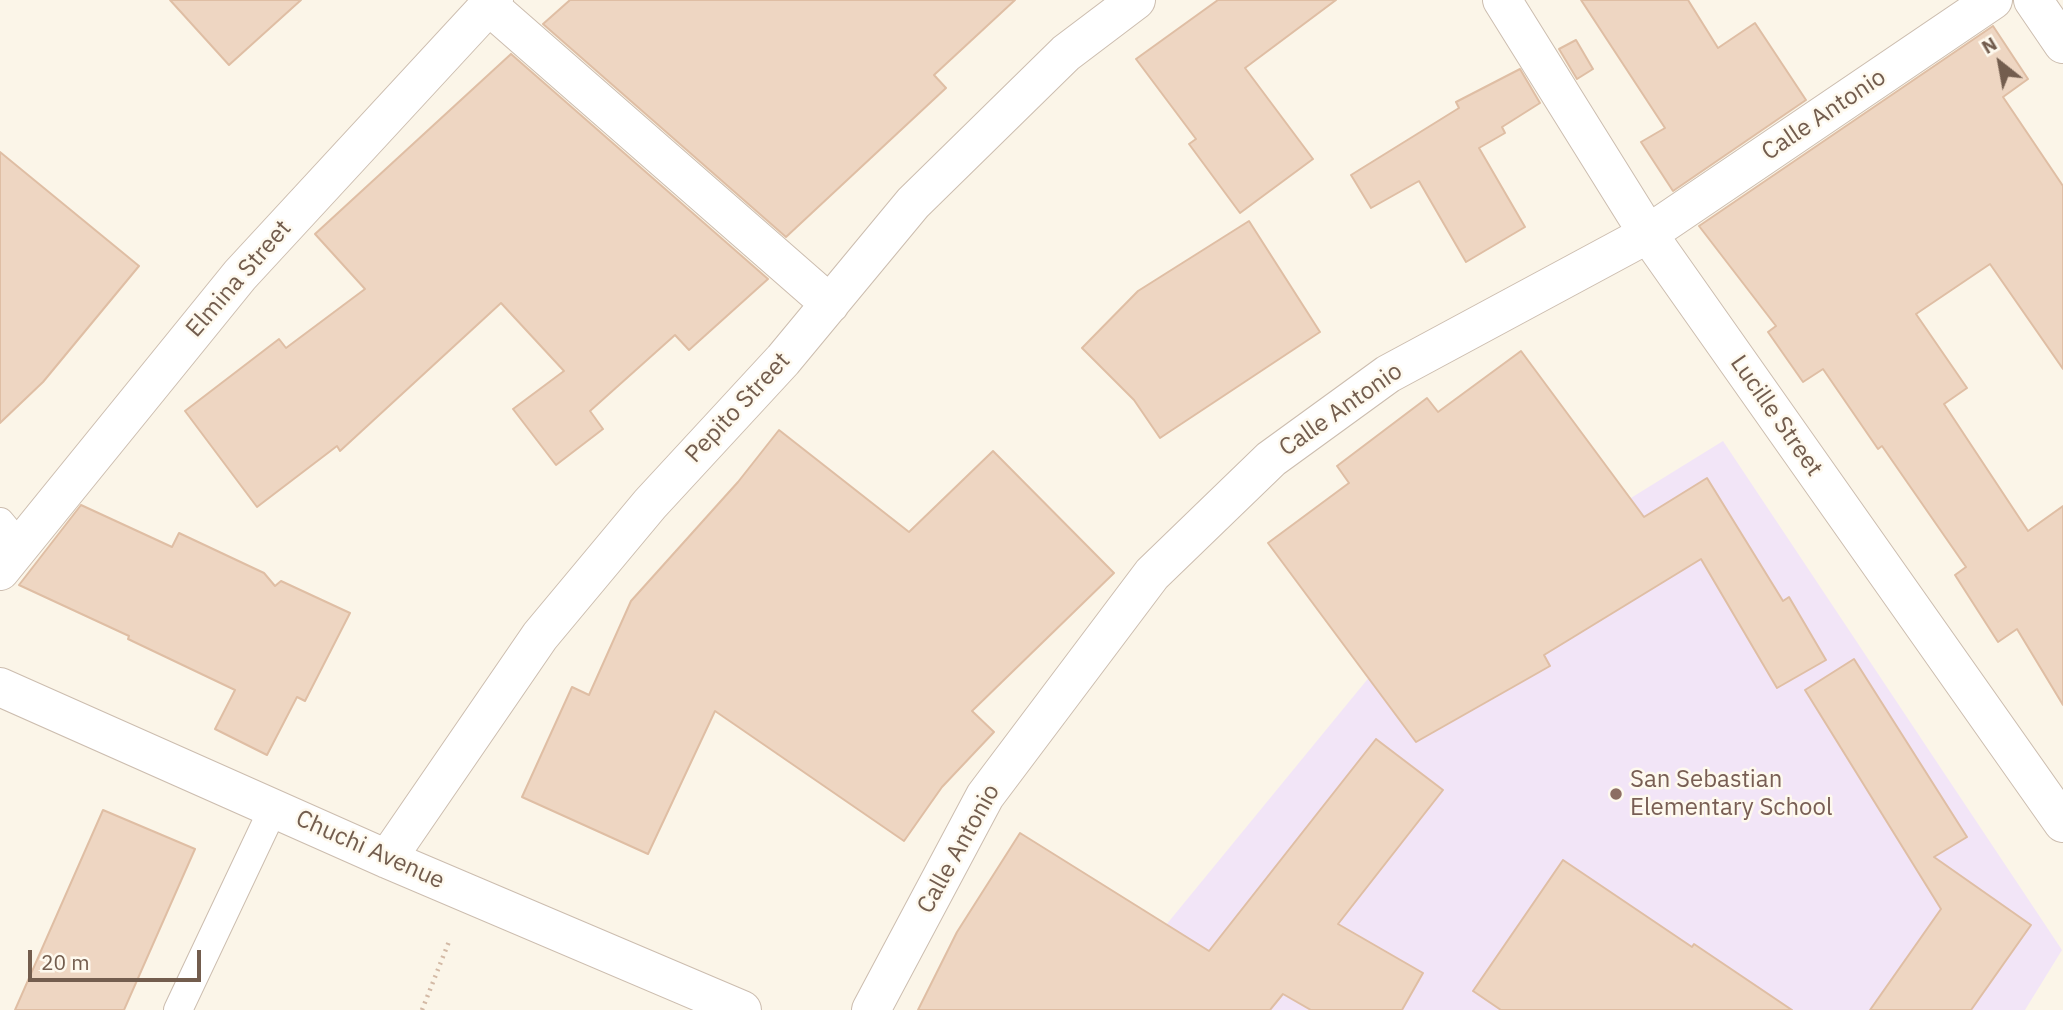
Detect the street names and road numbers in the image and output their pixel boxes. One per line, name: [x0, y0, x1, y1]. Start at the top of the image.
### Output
street label: Calle Antonio: [1757, 63, 1891, 167]
street label: Elmina Street: [180, 215, 298, 343]
street label: Pepito Street: [680, 347, 796, 469]
street label: Lucille Street: [1724, 350, 1828, 482]
street label: Calle Antonio: [1274, 357, 1408, 463]
street label: Calle Antonio: [912, 779, 1006, 919]
street label: Chuchi Avenue: [291, 804, 449, 896]

